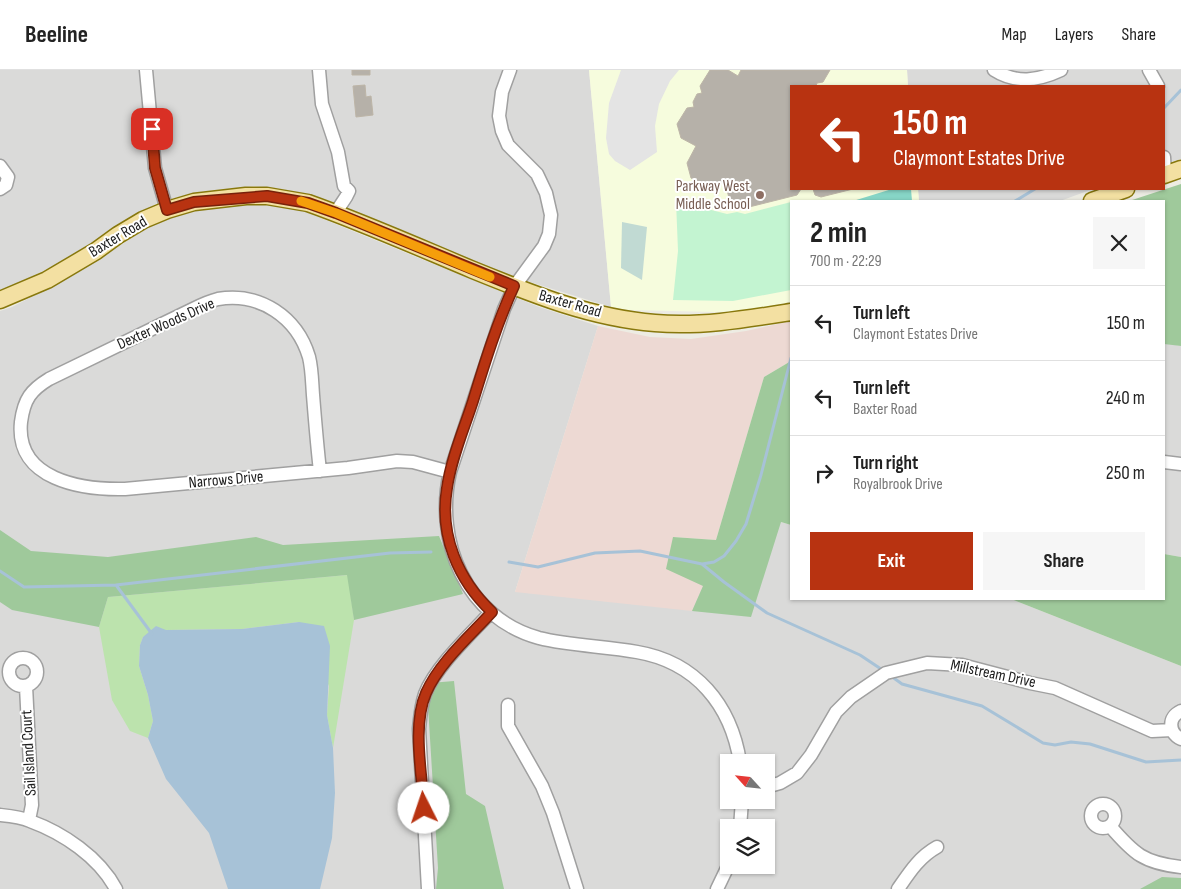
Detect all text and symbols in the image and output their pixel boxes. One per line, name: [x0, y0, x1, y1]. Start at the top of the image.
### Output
text: Beeline: [25, 20, 88, 49]
text: Map: [1002, 24, 1027, 45]
text: Layers: [1055, 24, 1094, 45]
text: Share: [1122, 24, 1156, 45]
text: 150 m: [893, 102, 967, 145]
icon: left: [810, 105, 875, 170]
pin: [131, 108, 173, 150]
icon: arrive: [138, 115, 166, 143]
text: Claymont Estates Drive: [893, 145, 1065, 172]
place label: Parkway West Middle School: [676, 177, 750, 214]
marker: Parkway West Middle School: [754, 189, 766, 201]
street label: Baxter Road: [86, 212, 150, 262]
text: 2 min: [810, 215, 867, 251]
button: close: [1093, 217, 1145, 269]
text: 700 m · 22:29: [810, 252, 882, 271]
street label: Baxter Road: [537, 286, 603, 322]
street label: Dexter Woods Drive: [114, 294, 218, 354]
text: Turn left: [853, 302, 910, 325]
icon: left: [810, 309, 838, 337]
text: 150 m: [1107, 312, 1145, 335]
text: Claymont Estates Drive: [853, 325, 978, 344]
text: Turn left: [853, 377, 910, 400]
icon: left: [810, 384, 838, 412]
text: 240 m: [1106, 387, 1145, 410]
text: Baxter Road: [853, 400, 917, 419]
text: Turn right: [853, 452, 918, 475]
icon: right: [810, 459, 838, 487]
text: 250 m: [1106, 462, 1145, 485]
street label: Narrows Drive: [188, 467, 264, 493]
text: Royalbrook Drive: [853, 475, 943, 494]
button: Exit: [810, 532, 973, 590]
button: Share: [983, 532, 1145, 590]
street label: Millstream Drive: [949, 656, 1037, 692]
street label: Sail Island Court: [17, 709, 41, 797]
north arrow: [720, 754, 775, 809]
map controls: [720, 754, 775, 874]
position arrow: [397, 781, 449, 833]
button: layers: [720, 819, 775, 874]

